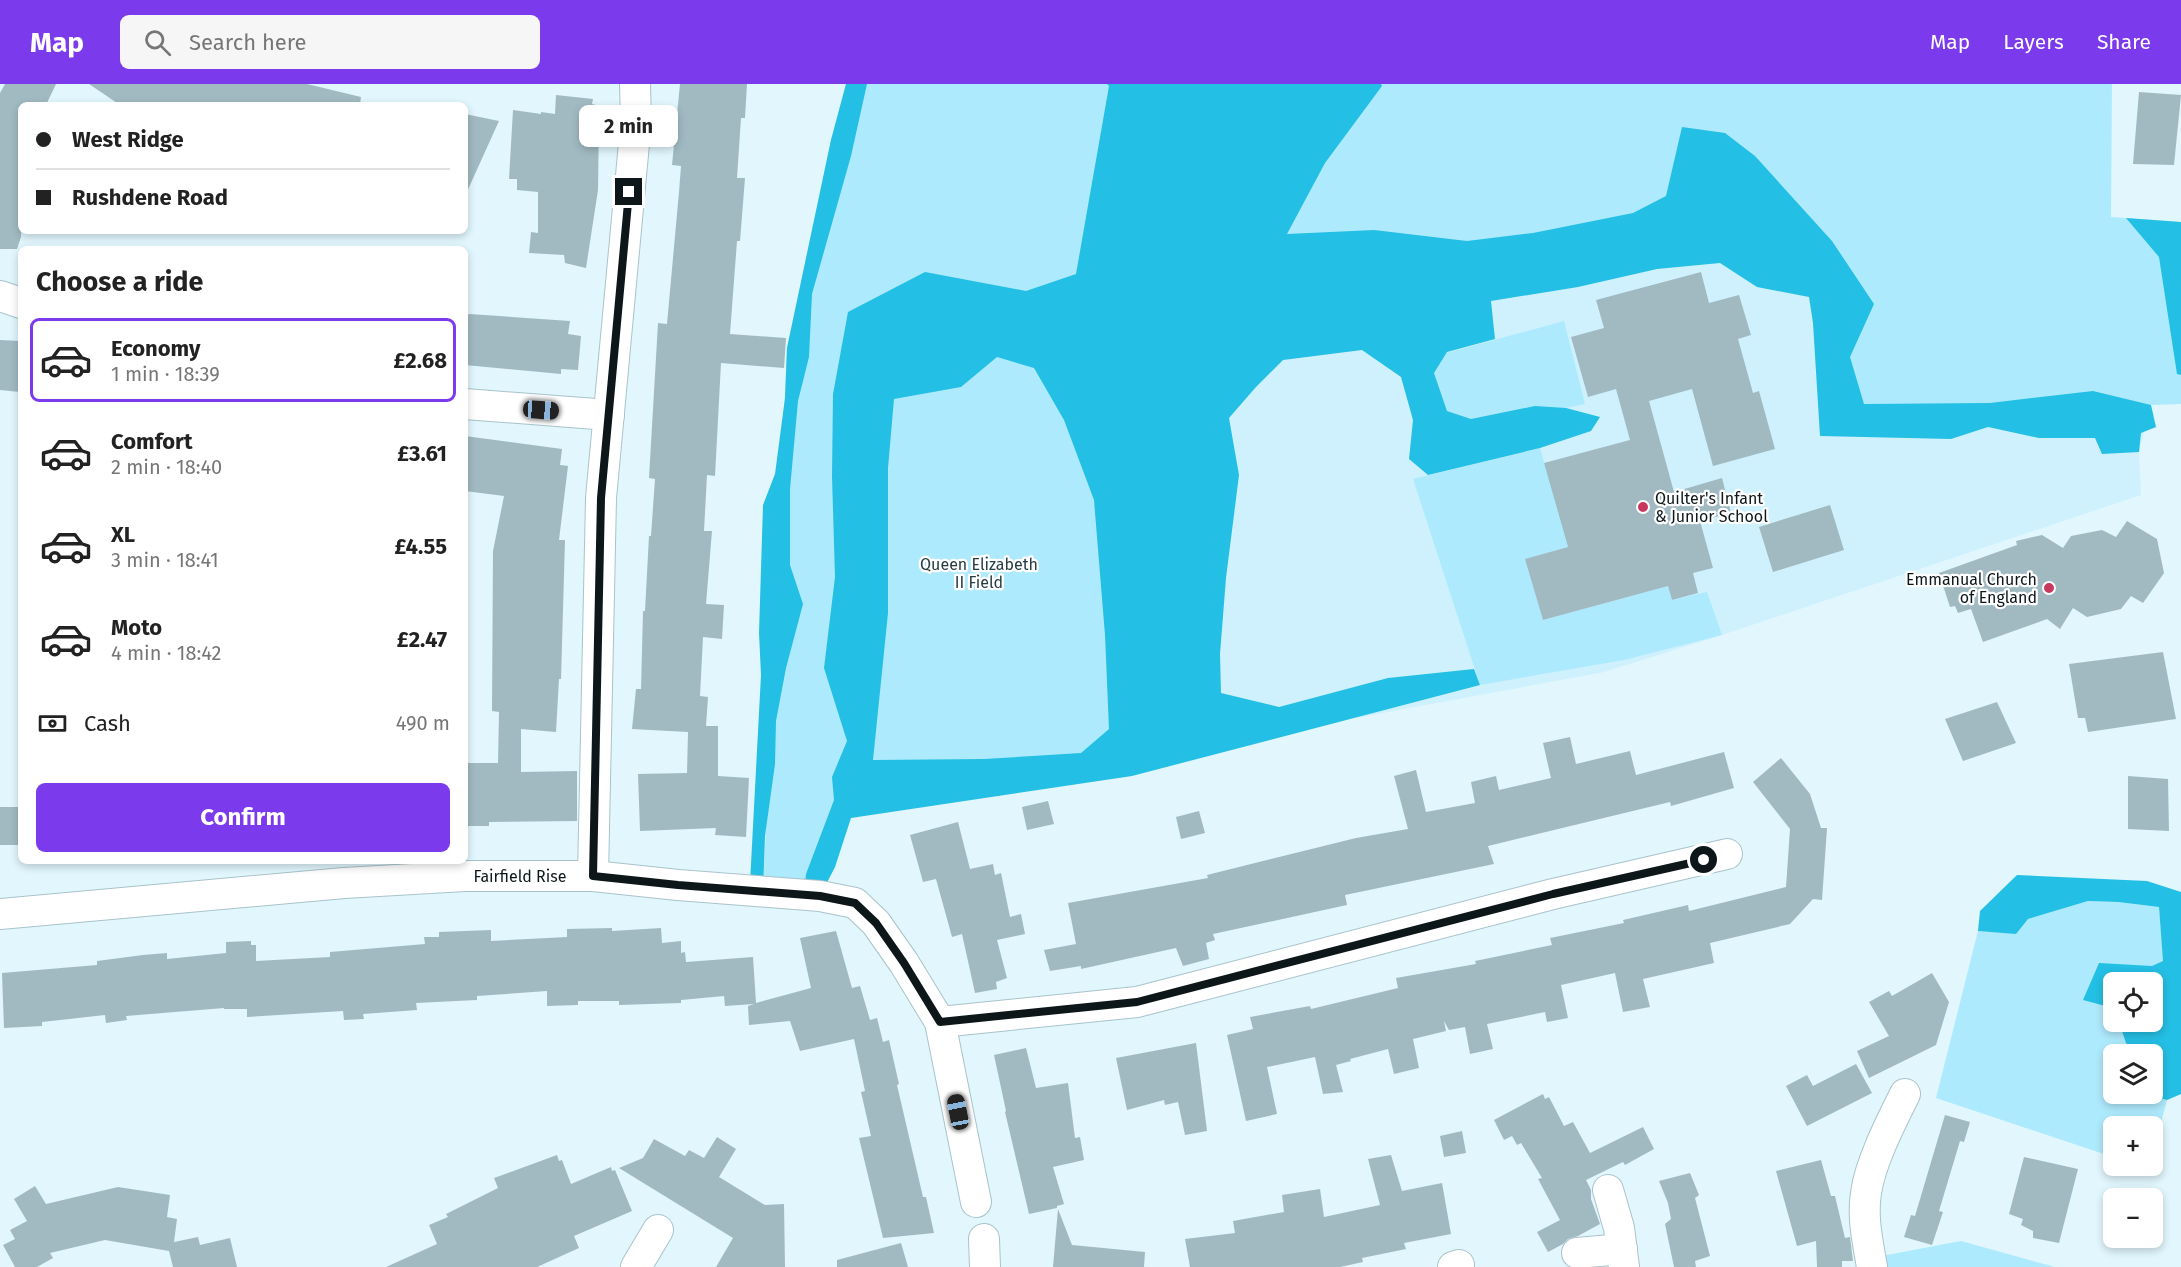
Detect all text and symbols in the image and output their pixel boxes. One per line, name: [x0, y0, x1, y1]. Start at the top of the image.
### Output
search box: [120, 15, 540, 69]
text: Map: [30, 26, 84, 59]
icon: search: [141, 26, 174, 59]
text: Search here: [189, 29, 307, 56]
text: Map: [1930, 29, 1970, 55]
text: Layers: [2003, 29, 2064, 55]
text: Share: [2097, 29, 2151, 55]
callout: 2 min: [580, 105, 678, 147]
text: 2 min: [604, 114, 653, 138]
text: West Ridge: [72, 126, 184, 153]
route end: [615, 178, 642, 205]
text: Rushdene Road: [72, 184, 228, 211]
text: Choose a ride: [36, 266, 203, 298]
icon: car: [39, 333, 93, 387]
text: Economy: [111, 335, 200, 362]
text: £2.68: [394, 347, 447, 374]
text: 1 min · 18:39: [111, 362, 220, 386]
car: [522, 400, 560, 420]
icon: car: [39, 426, 93, 480]
text: Comfort: [111, 428, 192, 455]
text: £3.61: [397, 440, 447, 467]
text: 2 min · 18:40: [111, 455, 222, 479]
place label: Quilter's Infant & Junior School: [1655, 489, 1768, 526]
marker: Quilter's Infant & Junior School: [1636, 500, 1650, 514]
icon: car: [39, 519, 93, 573]
text: XL: [111, 521, 135, 548]
text: £4.55: [394, 533, 447, 560]
text: 3 min · 18:41: [111, 548, 219, 572]
park label: Queen Elizabeth II Field: [920, 555, 1038, 592]
place label: Emmanual Church of England: [1906, 570, 2037, 607]
marker: Emmanual Church of England: [2042, 581, 2056, 595]
icon: car: [39, 612, 93, 666]
text: Moto: [111, 614, 162, 641]
text: £2.47: [397, 626, 447, 653]
text: 4 min · 18:42: [111, 641, 221, 665]
icon: cash: [36, 707, 69, 740]
text: Cash: [84, 710, 131, 737]
text: 490 m: [396, 711, 450, 735]
button: Confirm: [36, 783, 450, 852]
route start: [1690, 846, 1717, 873]
street label: Fairfield Rise: [473, 867, 567, 886]
map controls: [2103, 972, 2163, 1248]
button: locate: [2103, 972, 2163, 1032]
button: layers: [2103, 1044, 2163, 1104]
car: [946, 1093, 970, 1131]
button: +: [2103, 1116, 2163, 1176]
button: −: [2103, 1188, 2163, 1248]

